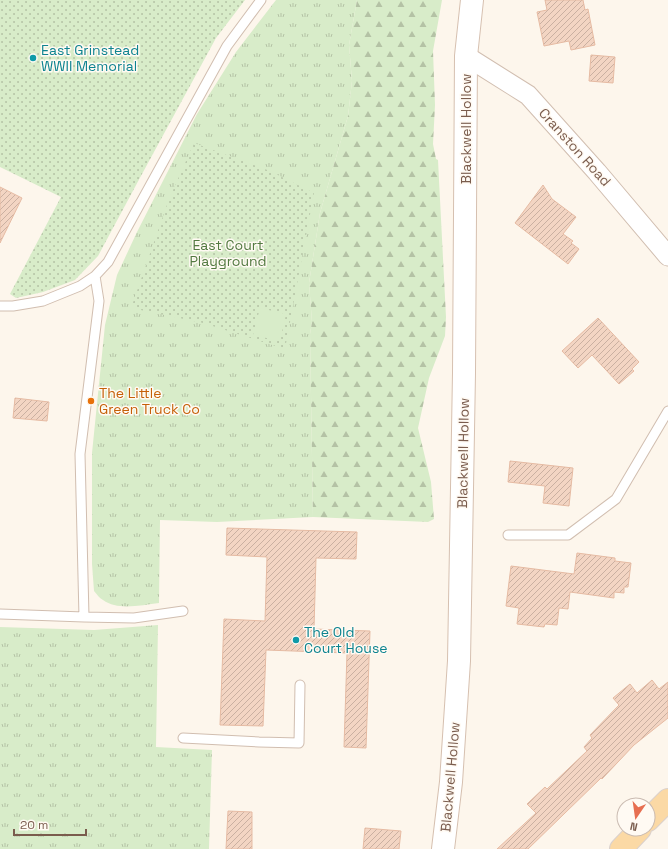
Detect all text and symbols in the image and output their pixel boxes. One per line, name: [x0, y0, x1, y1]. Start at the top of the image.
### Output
place label: East Grinstead WWII Memorial: [41, 41, 139, 75]
marker: East Grinstead WWII Memorial: [28, 53, 38, 63]
street label: Blackwell Hollow: [457, 74, 475, 184]
street label: Cranston Road: [535, 104, 615, 190]
park label: East Court Playground: [189, 236, 267, 270]
place label: The Little Green Truck Co: [99, 384, 200, 418]
marker: The Little Green Truck Co: [86, 396, 96, 406]
street label: Blackwell Hollow: [453, 397, 473, 509]
place label: The Old Court House: [304, 623, 388, 657]
marker: The Old Court House: [291, 635, 301, 645]
street label: Blackwell Hollow: [436, 721, 464, 833]
north arrow: [616, 797, 656, 837]
scale bar: [14, 811, 86, 837]
text: 20 m: [20, 817, 48, 833]
text: N: [629, 819, 639, 834]

